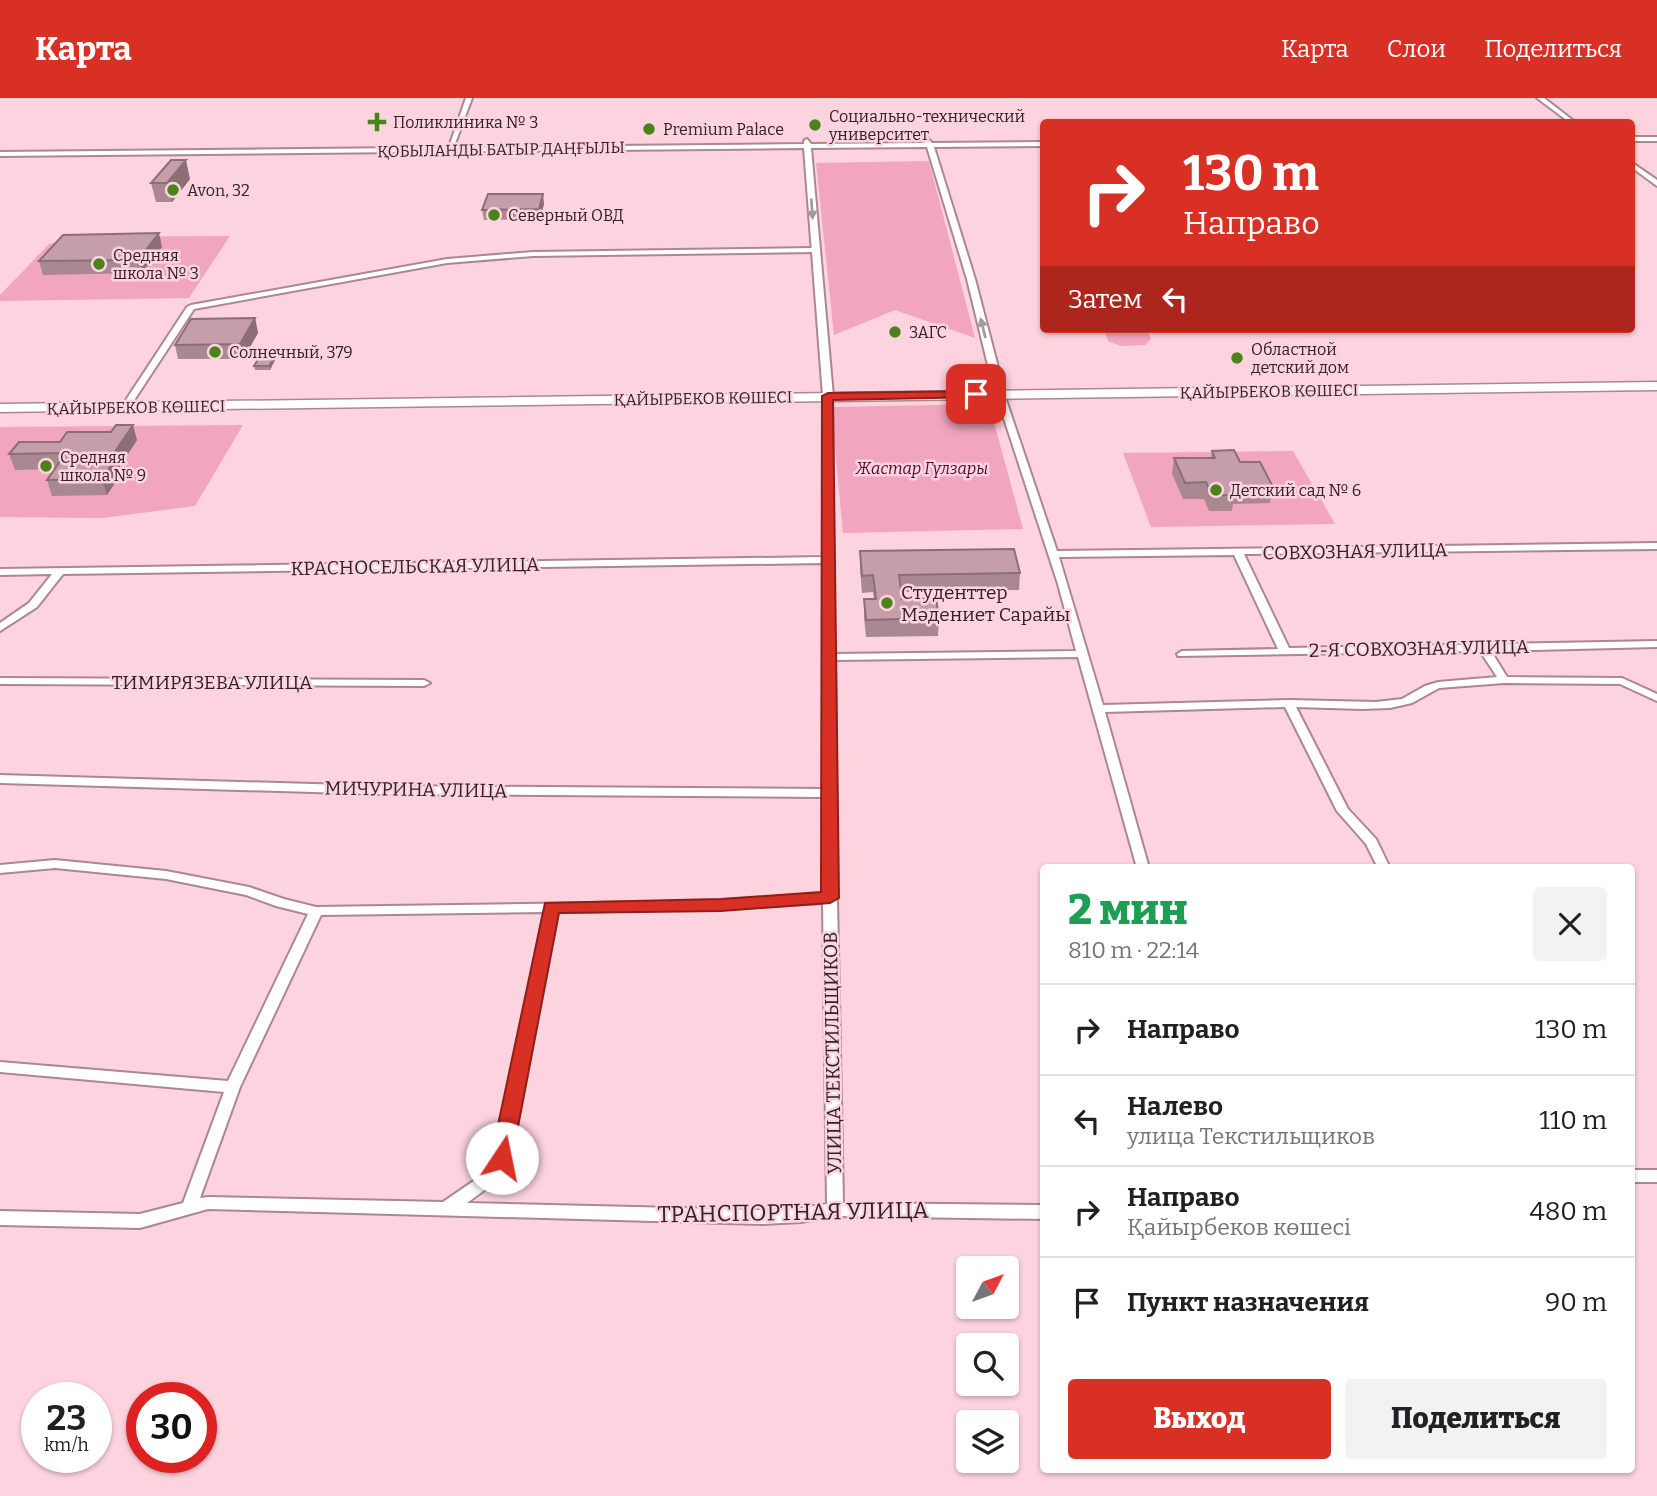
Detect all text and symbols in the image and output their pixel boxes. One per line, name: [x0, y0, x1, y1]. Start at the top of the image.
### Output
text: Карта: [35, 29, 132, 69]
text: Карта: [1281, 35, 1349, 63]
text: Слои: [1387, 35, 1446, 63]
text: Поделиться: [1484, 35, 1622, 63]
place label: Социально-технический университет: [828, 107, 1025, 144]
marker: Поликлиника № 3: [367, 112, 387, 132]
place label: Поликлиника № 3: [393, 113, 538, 132]
marker: Социально-технический университет: [807, 117, 823, 133]
place label: Premium Palace: [663, 120, 784, 139]
marker: Premium Palace: [641, 121, 657, 137]
street label: ҚОБЫЛАНДЫ БАТЫР ДАҢҒЫЛЫ: [377, 138, 625, 161]
text: 130 m: [1183, 144, 1319, 203]
icon: right: [1068, 147, 1159, 238]
place label: Avon, 32: [187, 181, 250, 200]
marker: Avon, 32: [165, 182, 181, 198]
one-way arrow: [806, 199, 817, 221]
text: Направо: [1183, 204, 1320, 242]
place label: Северный ОВД: [508, 206, 624, 225]
marker: Северный ОВД: [486, 207, 502, 223]
place label: Средняя школа № 3: [113, 246, 199, 283]
marker: Средняя школа № 3: [91, 256, 107, 272]
icon: left: [1156, 280, 1194, 318]
text: Затем: [1068, 284, 1142, 315]
one-way arrow: [977, 317, 988, 339]
place label: ЗАГС: [909, 323, 947, 342]
marker: ЗАГС: [887, 324, 903, 340]
place label: Областной детский дом: [1251, 340, 1349, 377]
place label: Солнечный, 379: [229, 343, 353, 362]
marker: Солнечный, 379: [207, 344, 223, 360]
marker: Областной детский дом: [1229, 350, 1245, 366]
pin: [946, 364, 1006, 424]
icon: arrive: [957, 375, 995, 413]
street label: ҚАЙЫРБЕКОВ КӨШЕСІ: [1179, 379, 1359, 403]
street label: ҚАЙЫРБЕКОВ КӨШЕСІ: [613, 386, 793, 410]
street label: ҚАЙЫРБЕКОВ КӨШЕСІ: [46, 395, 226, 419]
place label: Средняя школа № 9: [60, 448, 146, 485]
marker: Средняя школа № 9: [38, 458, 54, 474]
park label: Жастар Гүлзары: [855, 459, 988, 478]
place label: Детский сад № 6: [1230, 481, 1361, 500]
marker: Детский сад № 6: [1208, 482, 1224, 498]
street label: СОВХОЗНАЯ УЛИЦА: [1262, 538, 1448, 565]
street label: КРАСНОСЕЛЬСКАЯ УЛИЦА: [290, 553, 540, 580]
place label: Студенттер Мәдениет Сарайы: [901, 581, 1070, 626]
marker: Студенттер Мәдениет Сарайы: [879, 595, 895, 611]
street label: 2-Я СОВХОЗНАЯ УЛИЦА: [1309, 635, 1530, 662]
street label: ТИМИРЯЗЕВА УЛИЦА: [112, 671, 313, 694]
street label: МИЧУРИНА УЛИЦА: [324, 776, 508, 803]
text: 2 мин: [1068, 885, 1188, 935]
button: close: [1533, 887, 1607, 961]
street label: УЛИЦА ТЕКСТИЛЬЩИКОВ: [819, 932, 846, 1174]
text: 810 m · 22:14: [1068, 936, 1199, 964]
icon: right: [1068, 1011, 1106, 1049]
text: Направо: [1127, 1014, 1240, 1045]
text: 130 m: [1535, 1014, 1607, 1045]
text: Налево: [1127, 1091, 1223, 1122]
icon: left: [1068, 1102, 1106, 1140]
text: 110 m: [1539, 1105, 1607, 1136]
position arrow: [465, 1121, 539, 1195]
text: улица Текстильщиков: [1127, 1122, 1375, 1150]
text: Направо: [1127, 1182, 1240, 1213]
icon: right: [1068, 1193, 1106, 1231]
street label: ТРАНСПОРТНАЯ УЛИЦА: [657, 1196, 930, 1228]
text: 480 m: [1530, 1196, 1607, 1227]
text: Қайырбеков көшесі: [1127, 1213, 1351, 1241]
north arrow: [956, 1256, 1018, 1320]
map controls: [956, 1256, 1019, 1473]
icon: arrive: [1068, 1284, 1106, 1322]
text: Пункт назначения: [1127, 1287, 1369, 1318]
text: 90 m: [1545, 1287, 1607, 1318]
button: search: [956, 1333, 1019, 1396]
button: Выход: [1068, 1379, 1331, 1459]
button: Поделиться: [1345, 1379, 1607, 1459]
speed limit sign: 30: [126, 1382, 217, 1473]
text: 23: [47, 1397, 86, 1439]
button: layers: [956, 1410, 1019, 1473]
text: km/h: [44, 1434, 89, 1456]

